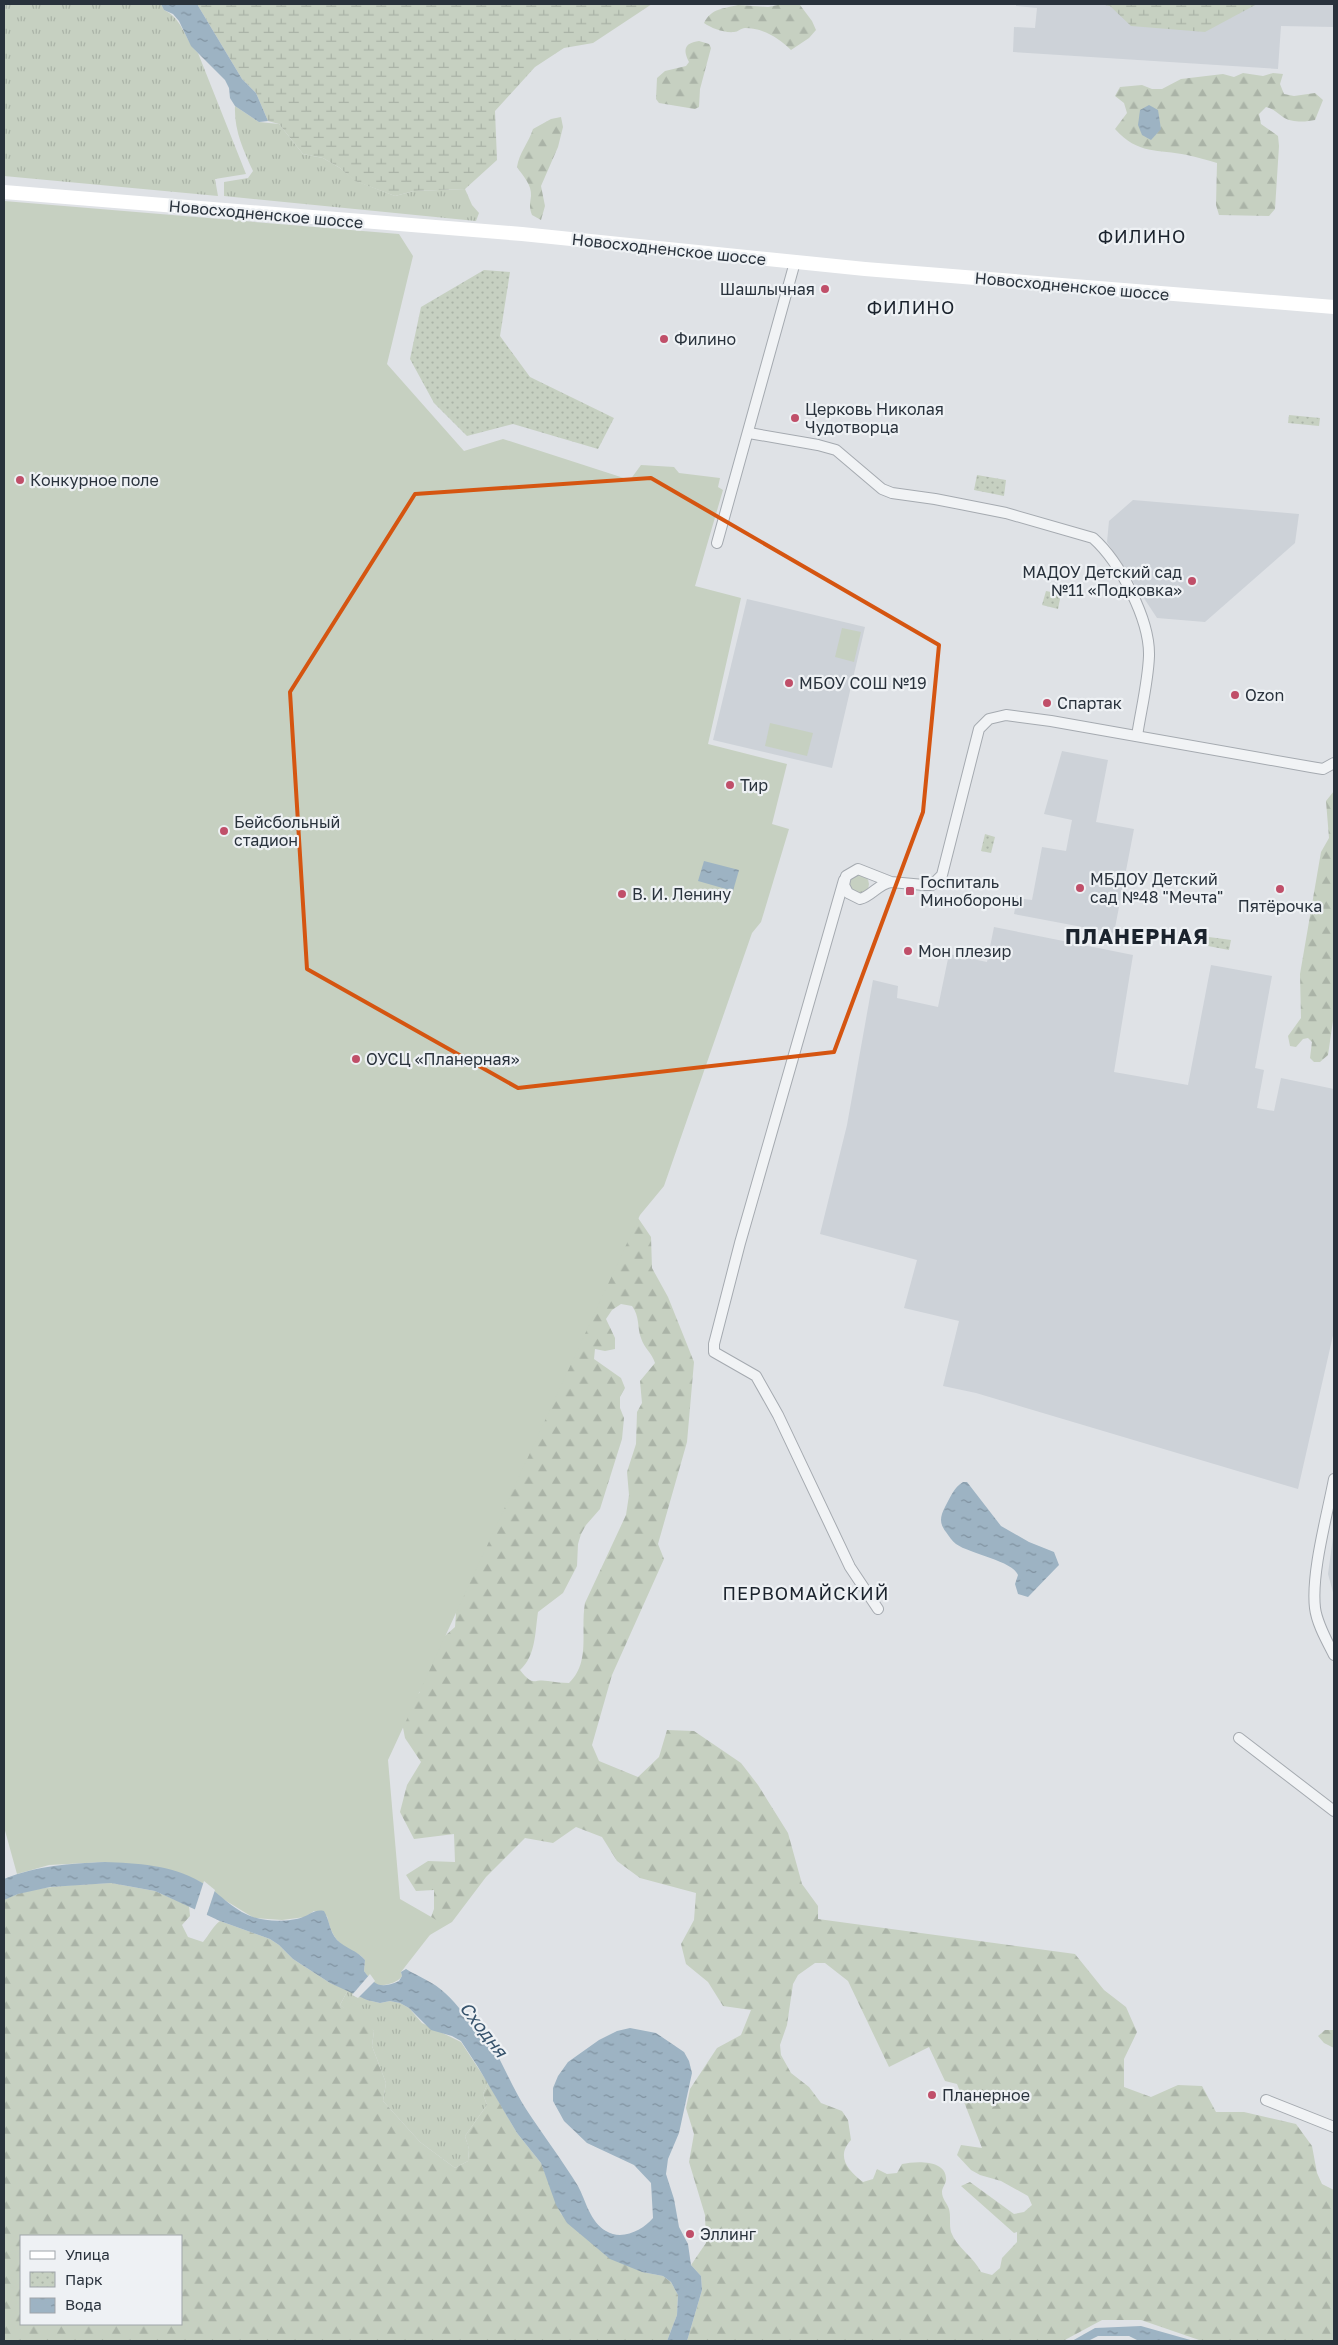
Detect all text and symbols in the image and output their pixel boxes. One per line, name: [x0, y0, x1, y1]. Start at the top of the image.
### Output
street label: Новосходненское шоссе: [168, 196, 364, 232]
district label: ФИЛИНО: [1098, 225, 1186, 247]
street label: Новосходненское шоссе: [571, 229, 767, 269]
street label: Новосходненское шоссе: [974, 268, 1170, 304]
place label: Шашлычная: [720, 279, 815, 299]
marker: Шашлычная: [819, 283, 831, 295]
district label: ФИЛИНО: [867, 296, 955, 318]
place label: Филино: [674, 329, 736, 349]
marker: Филино: [658, 333, 670, 345]
place label: Церковь Николая Чудотворца: [805, 399, 944, 437]
marker: Церковь Николая Чудотворца: [789, 412, 801, 424]
place label: Конкурное поле: [30, 470, 159, 490]
marker: Конкурное поле: [14, 474, 26, 486]
place label: МАДОУ Детский сад №11 «Подковка»: [1022, 562, 1182, 600]
marker: МАДОУ Детский сад №11 «Подковка»: [1186, 575, 1198, 587]
place label: МБОУ СОШ №19: [799, 673, 927, 693]
marker: МБОУ СОШ №19: [783, 677, 795, 689]
place label: Ozon: [1245, 685, 1284, 705]
marker: Ozon: [1229, 689, 1241, 701]
place label: Спартак: [1057, 693, 1122, 713]
marker: Спартак: [1041, 697, 1053, 709]
place label: Тир: [740, 775, 768, 795]
marker: Тир: [724, 779, 736, 791]
place label: Бейсбольный стадион: [234, 812, 340, 850]
marker: Бейсбольный стадион: [218, 825, 230, 837]
place label: МБДОУ Детский сад №48 "Мечта": [1090, 869, 1223, 907]
place label: Госпиталь Минобороны: [920, 872, 1023, 910]
marker: МБДОУ Детский сад №48 "Мечта": [1074, 882, 1086, 894]
marker: Пятёрочка: [1274, 883, 1286, 895]
place label: В. И. Ленину: [632, 884, 731, 904]
marker: Госпиталь Минобороны: [904, 885, 916, 897]
marker: В. И. Ленину: [616, 888, 628, 900]
place label: Пятёрочка: [1238, 896, 1322, 916]
district label: ПЛАНЕРНАЯ: [1065, 923, 1209, 949]
place label: Мон плезир: [918, 941, 1012, 961]
marker: Мон плезир: [902, 945, 914, 957]
place label: ОУСЦ «Планерная»: [366, 1049, 520, 1069]
marker: ОУСЦ «Планерная»: [350, 1053, 362, 1065]
district label: ПЕРВОМАЙСКИЙ: [723, 1582, 889, 1604]
water label: Сходня: [456, 1997, 514, 2062]
place label: Планерное: [942, 2085, 1030, 2105]
marker: Планерное: [926, 2089, 938, 2101]
place label: Эллинг: [700, 2224, 757, 2244]
marker: Эллинг: [684, 2228, 696, 2240]
legend: [20, 2235, 182, 2325]
text: Улица: [65, 2245, 110, 2263]
text: Парк: [65, 2270, 103, 2288]
text: Вода: [65, 2295, 102, 2313]

